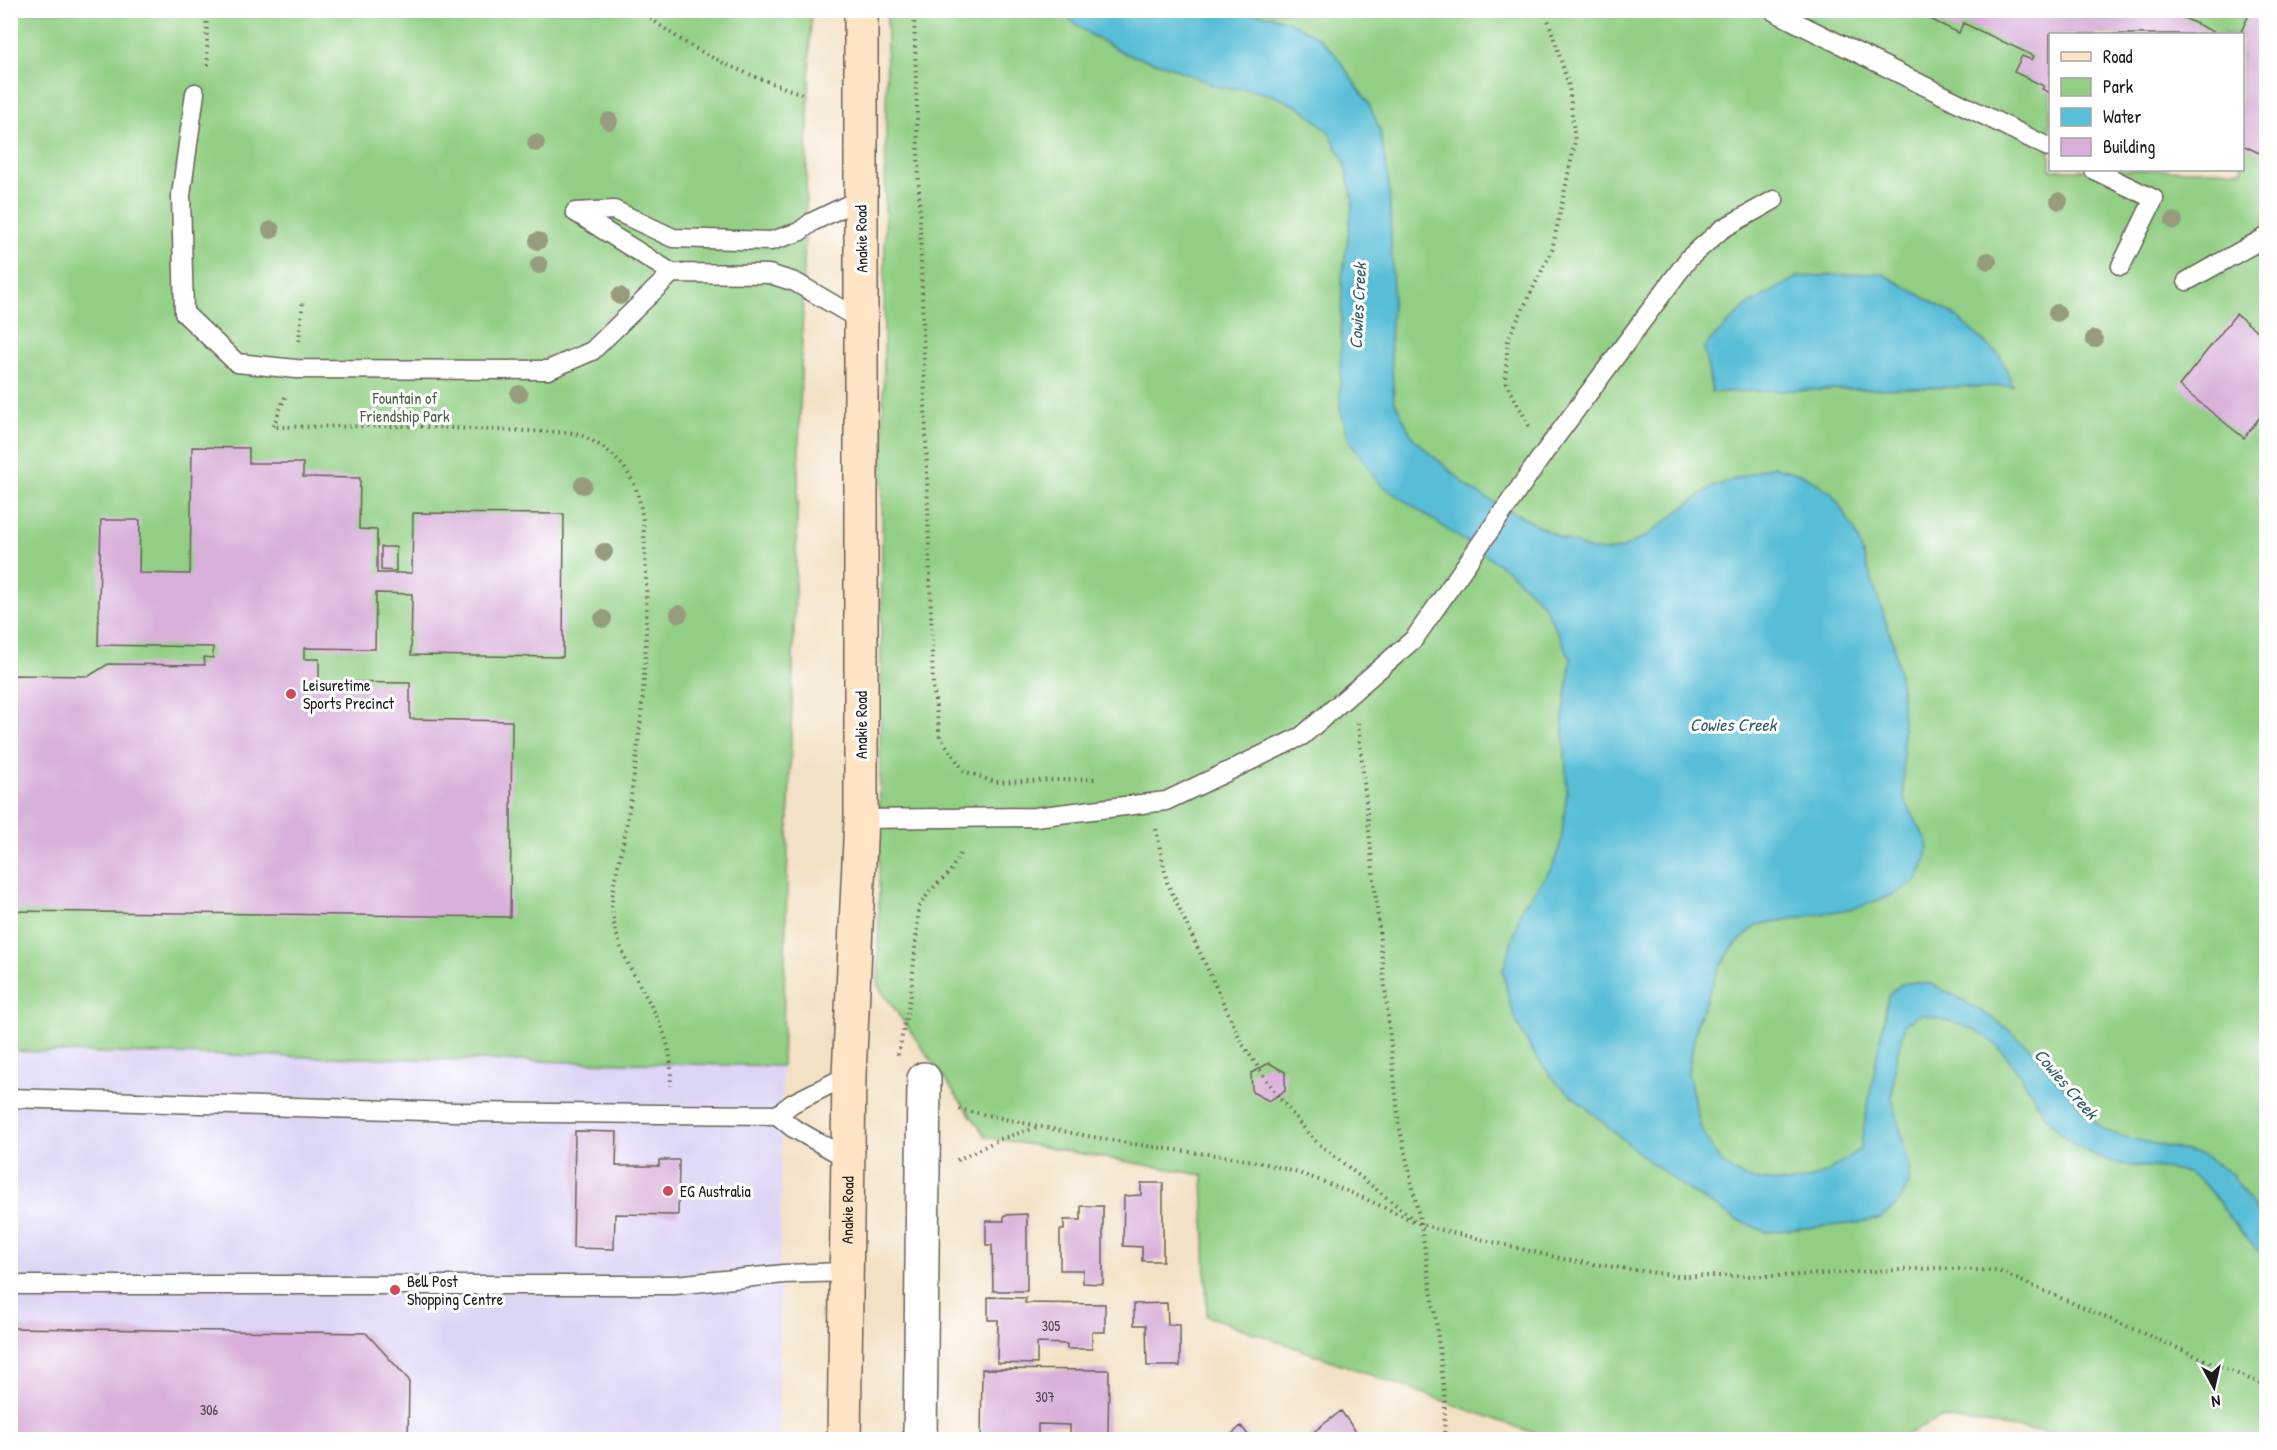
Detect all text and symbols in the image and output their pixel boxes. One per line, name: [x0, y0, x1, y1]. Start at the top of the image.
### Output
legend: [2049, 33, 2244, 171]
text: Road: [2103, 44, 2133, 69]
text: Park: [2103, 74, 2134, 99]
text: Water: [2103, 104, 2141, 129]
text: Building: [2103, 134, 2155, 159]
street label: Anakie Road: [849, 205, 873, 273]
water label: Cowies Creek: [1343, 261, 1372, 350]
park label: Fountain of Friendship Park: [359, 387, 450, 427]
place label: Leisuretime Sports Precinct: [303, 674, 395, 714]
marker: Leisuretime Sports Precinct: [284, 687, 298, 701]
street label: Anakie Road: [850, 691, 872, 759]
water label: Cowies Creek: [1690, 712, 1778, 737]
water label: Cowies Creek: [2029, 1043, 2105, 1126]
street label: Anakie Road: [836, 1176, 859, 1244]
place label: EG Australia: [680, 1180, 751, 1202]
marker: EG Australia: [661, 1184, 675, 1198]
place label: Bell Post Shopping Centre: [407, 1270, 504, 1310]
marker: Bell Post Shopping Centre: [388, 1283, 402, 1297]
house number: 305: [1042, 1316, 1060, 1335]
north arrow: [2184, 1357, 2244, 1417]
house number: 307: [1035, 1387, 1055, 1406]
text: N: [2210, 1390, 2222, 1413]
house number: 306: [200, 1400, 218, 1419]

